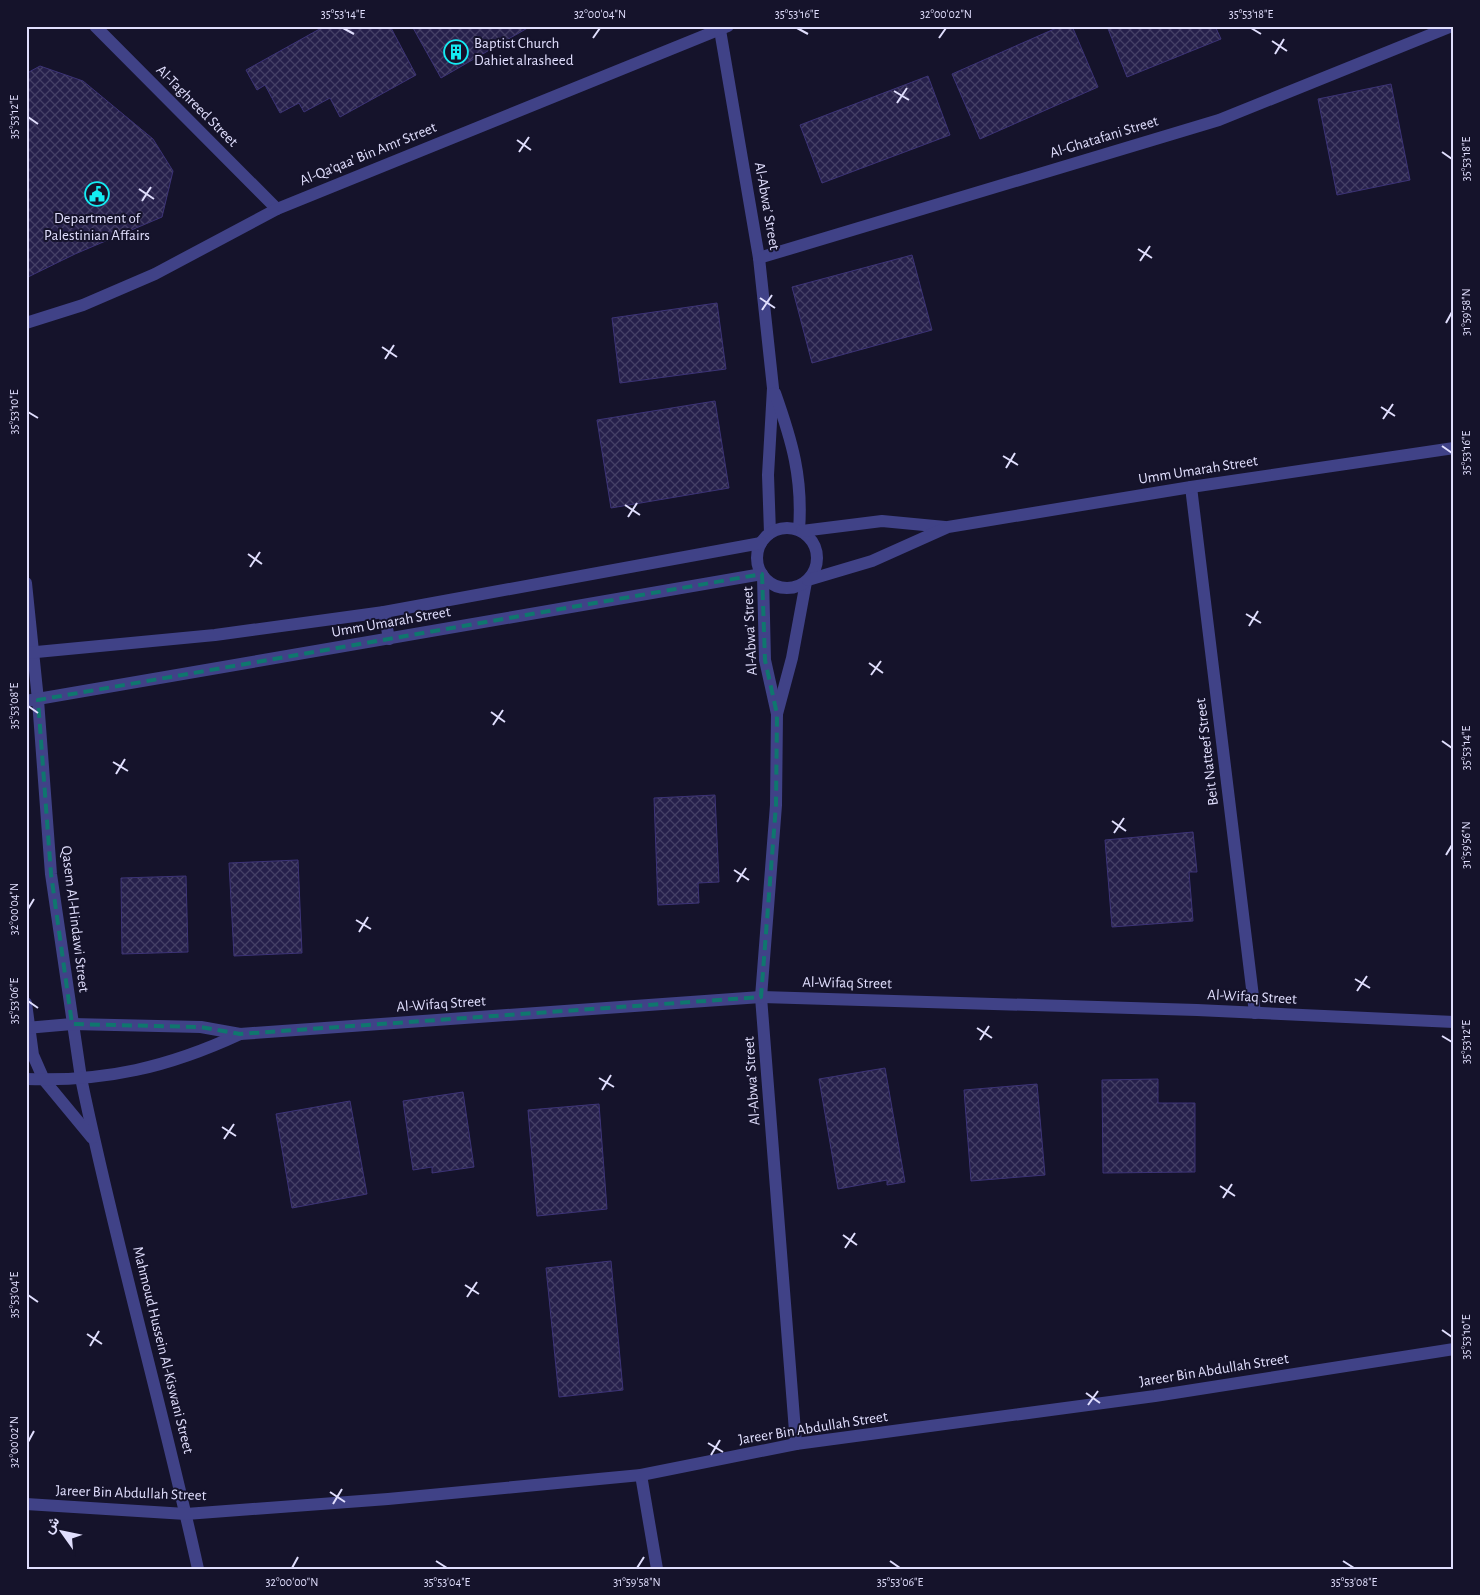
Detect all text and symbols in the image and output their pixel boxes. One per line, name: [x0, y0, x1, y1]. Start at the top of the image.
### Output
text: 35°53'14"E: [321, 8, 365, 20]
text: 32°00'04"N: [574, 8, 626, 20]
text: 35°53'16"E: [775, 8, 819, 20]
text: 32°00'02"N: [920, 8, 972, 20]
text: 35°53'18"E: [1229, 8, 1273, 20]
place label: Baptist Church Dahiet alrasheed: [474, 36, 574, 68]
building icon: Baptist Church Dahiet alrasheed: [443, 39, 469, 65]
street label: Al-Taghreed Street: [153, 62, 241, 150]
text: 35°53'12"E: [8, 95, 20, 139]
street label: Al-Ghatafani Street: [1048, 113, 1160, 161]
street label: Al-Qa’qaa’ Bin Amr Street: [297, 120, 439, 188]
text: 35°53'18"E: [1460, 137, 1472, 181]
street label: Al-Abwa’ Street: [752, 161, 782, 251]
public building icon: Department of Palestinian Affairs: [84, 181, 110, 207]
place label: Department of Palestinian Affairs: [44, 211, 150, 243]
text: 31°59'58"N: [1460, 288, 1472, 336]
text: 35°53'10"E: [8, 389, 20, 435]
text: 35°53'16"E: [1460, 431, 1472, 475]
street label: Umm Umarah Street: [1137, 453, 1259, 487]
street label: Al-Abwa’ Street: [740, 586, 760, 676]
street label: Umm Umarah Street: [330, 604, 452, 640]
text: 35°53'08"E: [8, 682, 20, 729]
street label: Beit Natteef Street: [1193, 697, 1221, 807]
text: 35°53'14"E: [1460, 726, 1472, 770]
text: 31°59'56"N: [1460, 821, 1472, 869]
street label: Qasem Al-Hindawi Street: [59, 845, 91, 993]
text: 32°00'04"N: [8, 883, 20, 935]
street label: Al-Wifaq Street: [802, 975, 892, 991]
text: 35°53'06"E: [8, 978, 20, 1024]
street label: Al-Wifaq Street: [1207, 987, 1297, 1007]
street label: Al-Wifaq Street: [396, 993, 486, 1015]
text: 35°53'12"E: [1460, 1020, 1472, 1064]
street label: Al-Abwa’ Street: [741, 1036, 763, 1126]
street label: Mahmoud Hussein Al-Kiswani Street: [130, 1245, 196, 1455]
text: 35°53'04"E: [8, 1271, 20, 1318]
text: 35°53'10"E: [1460, 1314, 1472, 1360]
street label: Jareer Bin Abdullah Street: [1138, 1351, 1290, 1389]
street label: Jareer Bin Abdullah Street: [737, 1409, 889, 1447]
text: 32°00'02"N: [8, 1416, 20, 1468]
street label: Jareer Bin Abdullah Street: [55, 1483, 207, 1503]
north arrow: [38, 1508, 88, 1558]
text: ش: [41, 1514, 63, 1537]
text: 32°00'00"N: [266, 1576, 318, 1588]
text: 35°53'04"E: [424, 1576, 471, 1588]
text: 31°59'58"N: [613, 1576, 661, 1588]
text: 35°53'06"E: [877, 1576, 923, 1588]
text: 35°53'08"E: [1331, 1576, 1378, 1588]

